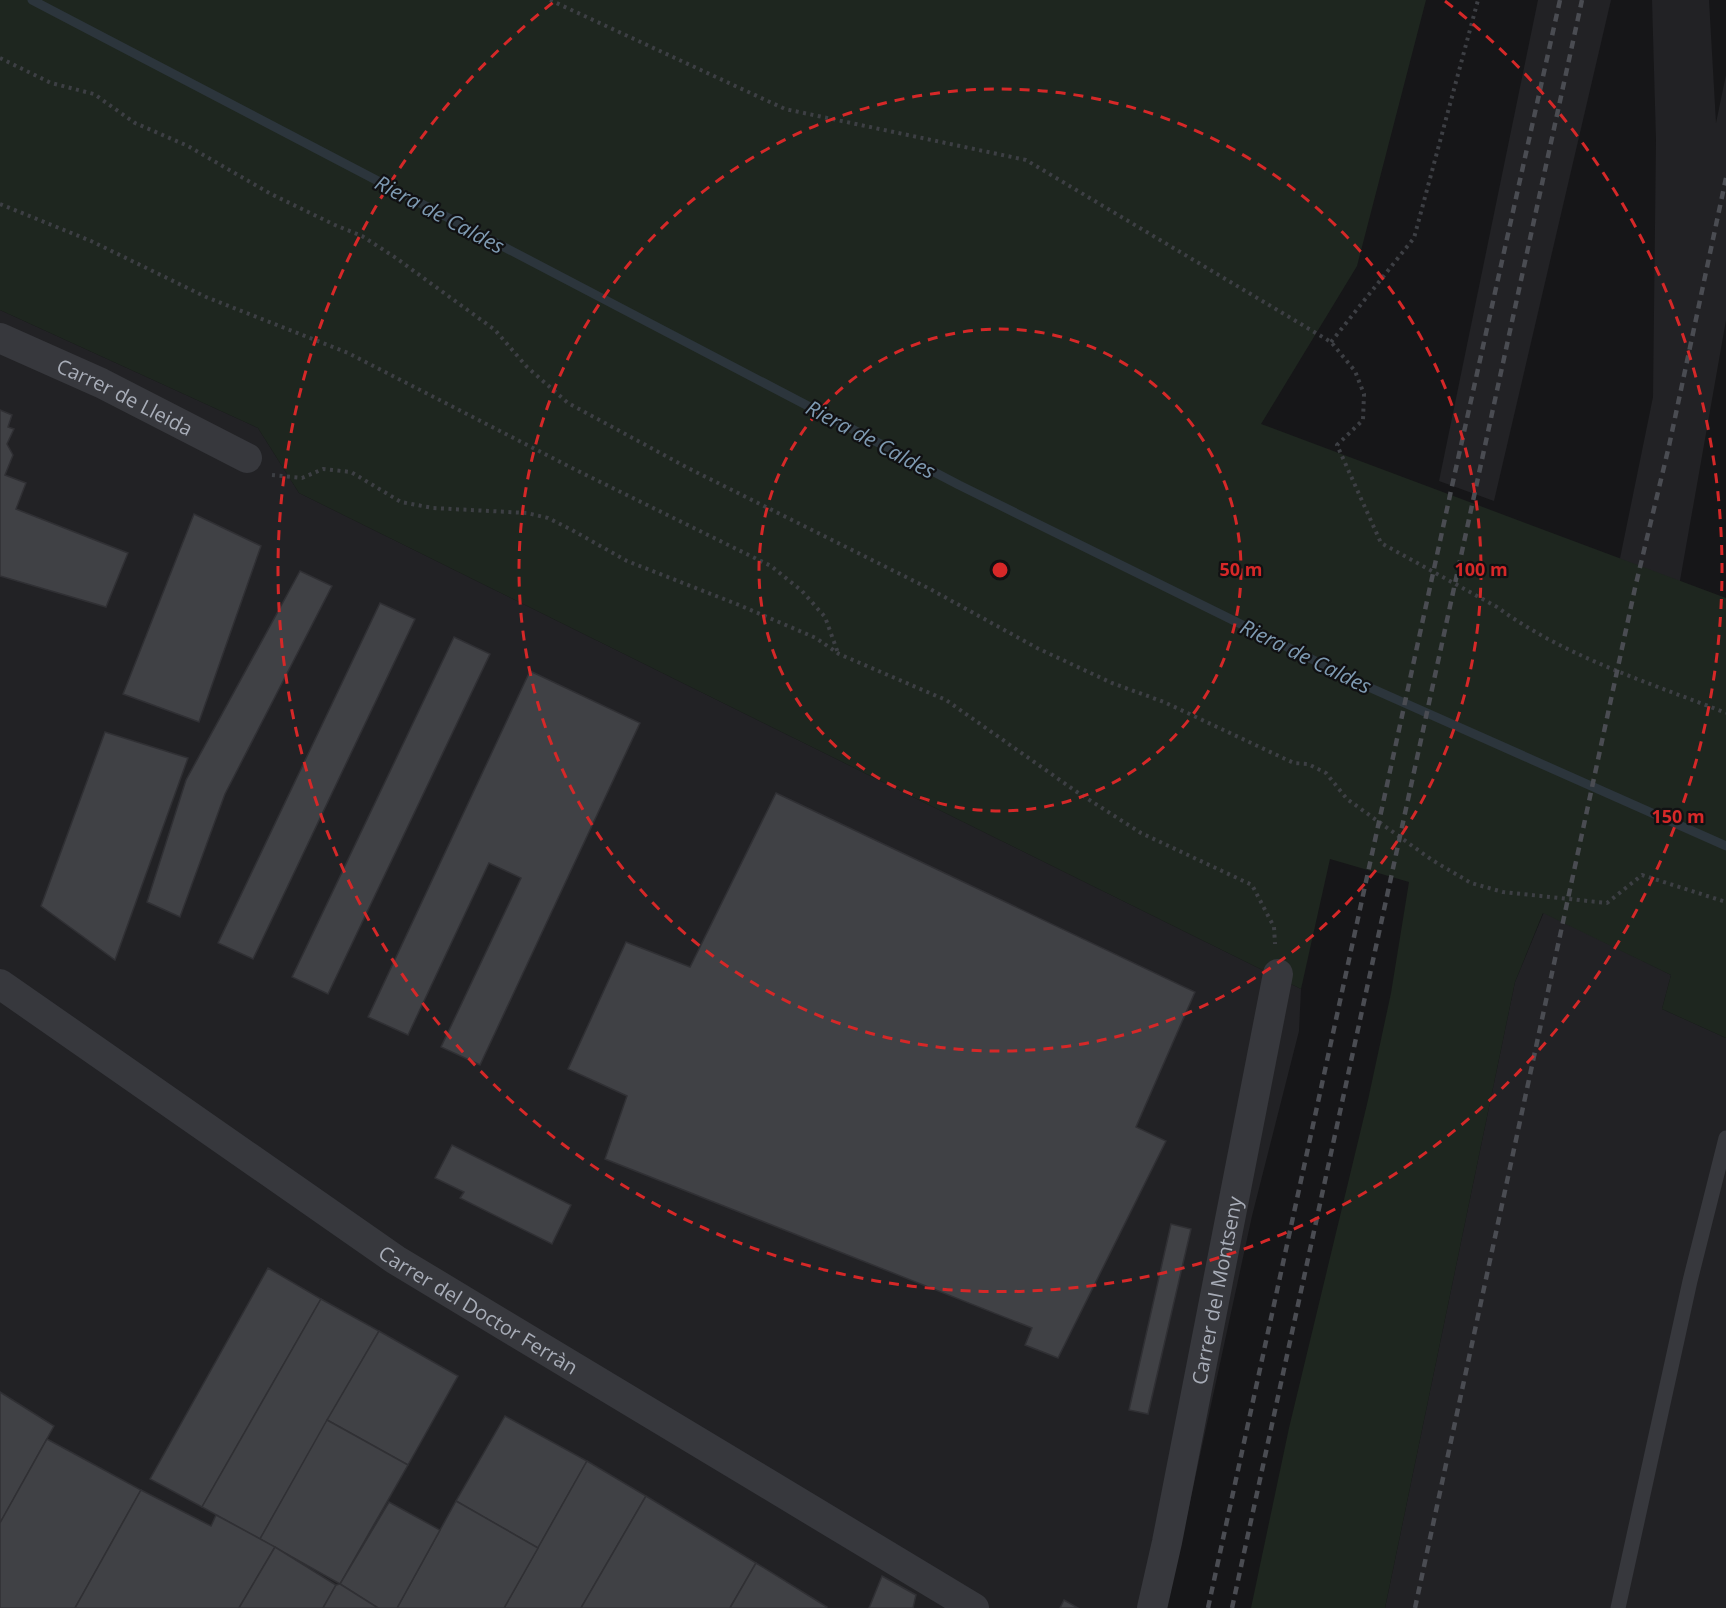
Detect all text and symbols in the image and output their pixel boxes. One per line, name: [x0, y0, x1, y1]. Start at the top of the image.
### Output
water label: Riera de Caldes: [370, 168, 510, 260]
street label: Carrer de Lleida: [53, 352, 198, 441]
water label: Riera de Caldes: [801, 393, 941, 485]
text: 50 m: [1220, 557, 1262, 581]
text: 100 m: [1454, 557, 1508, 581]
centre of rings: [990, 560, 1010, 580]
water label: Riera de Caldes: [1236, 612, 1376, 700]
text: 150 m: [1651, 804, 1705, 828]
street label: Carrer del Montseny: [1185, 1193, 1248, 1387]
street label: Carrer del Doctor Ferràn: [374, 1239, 583, 1380]

